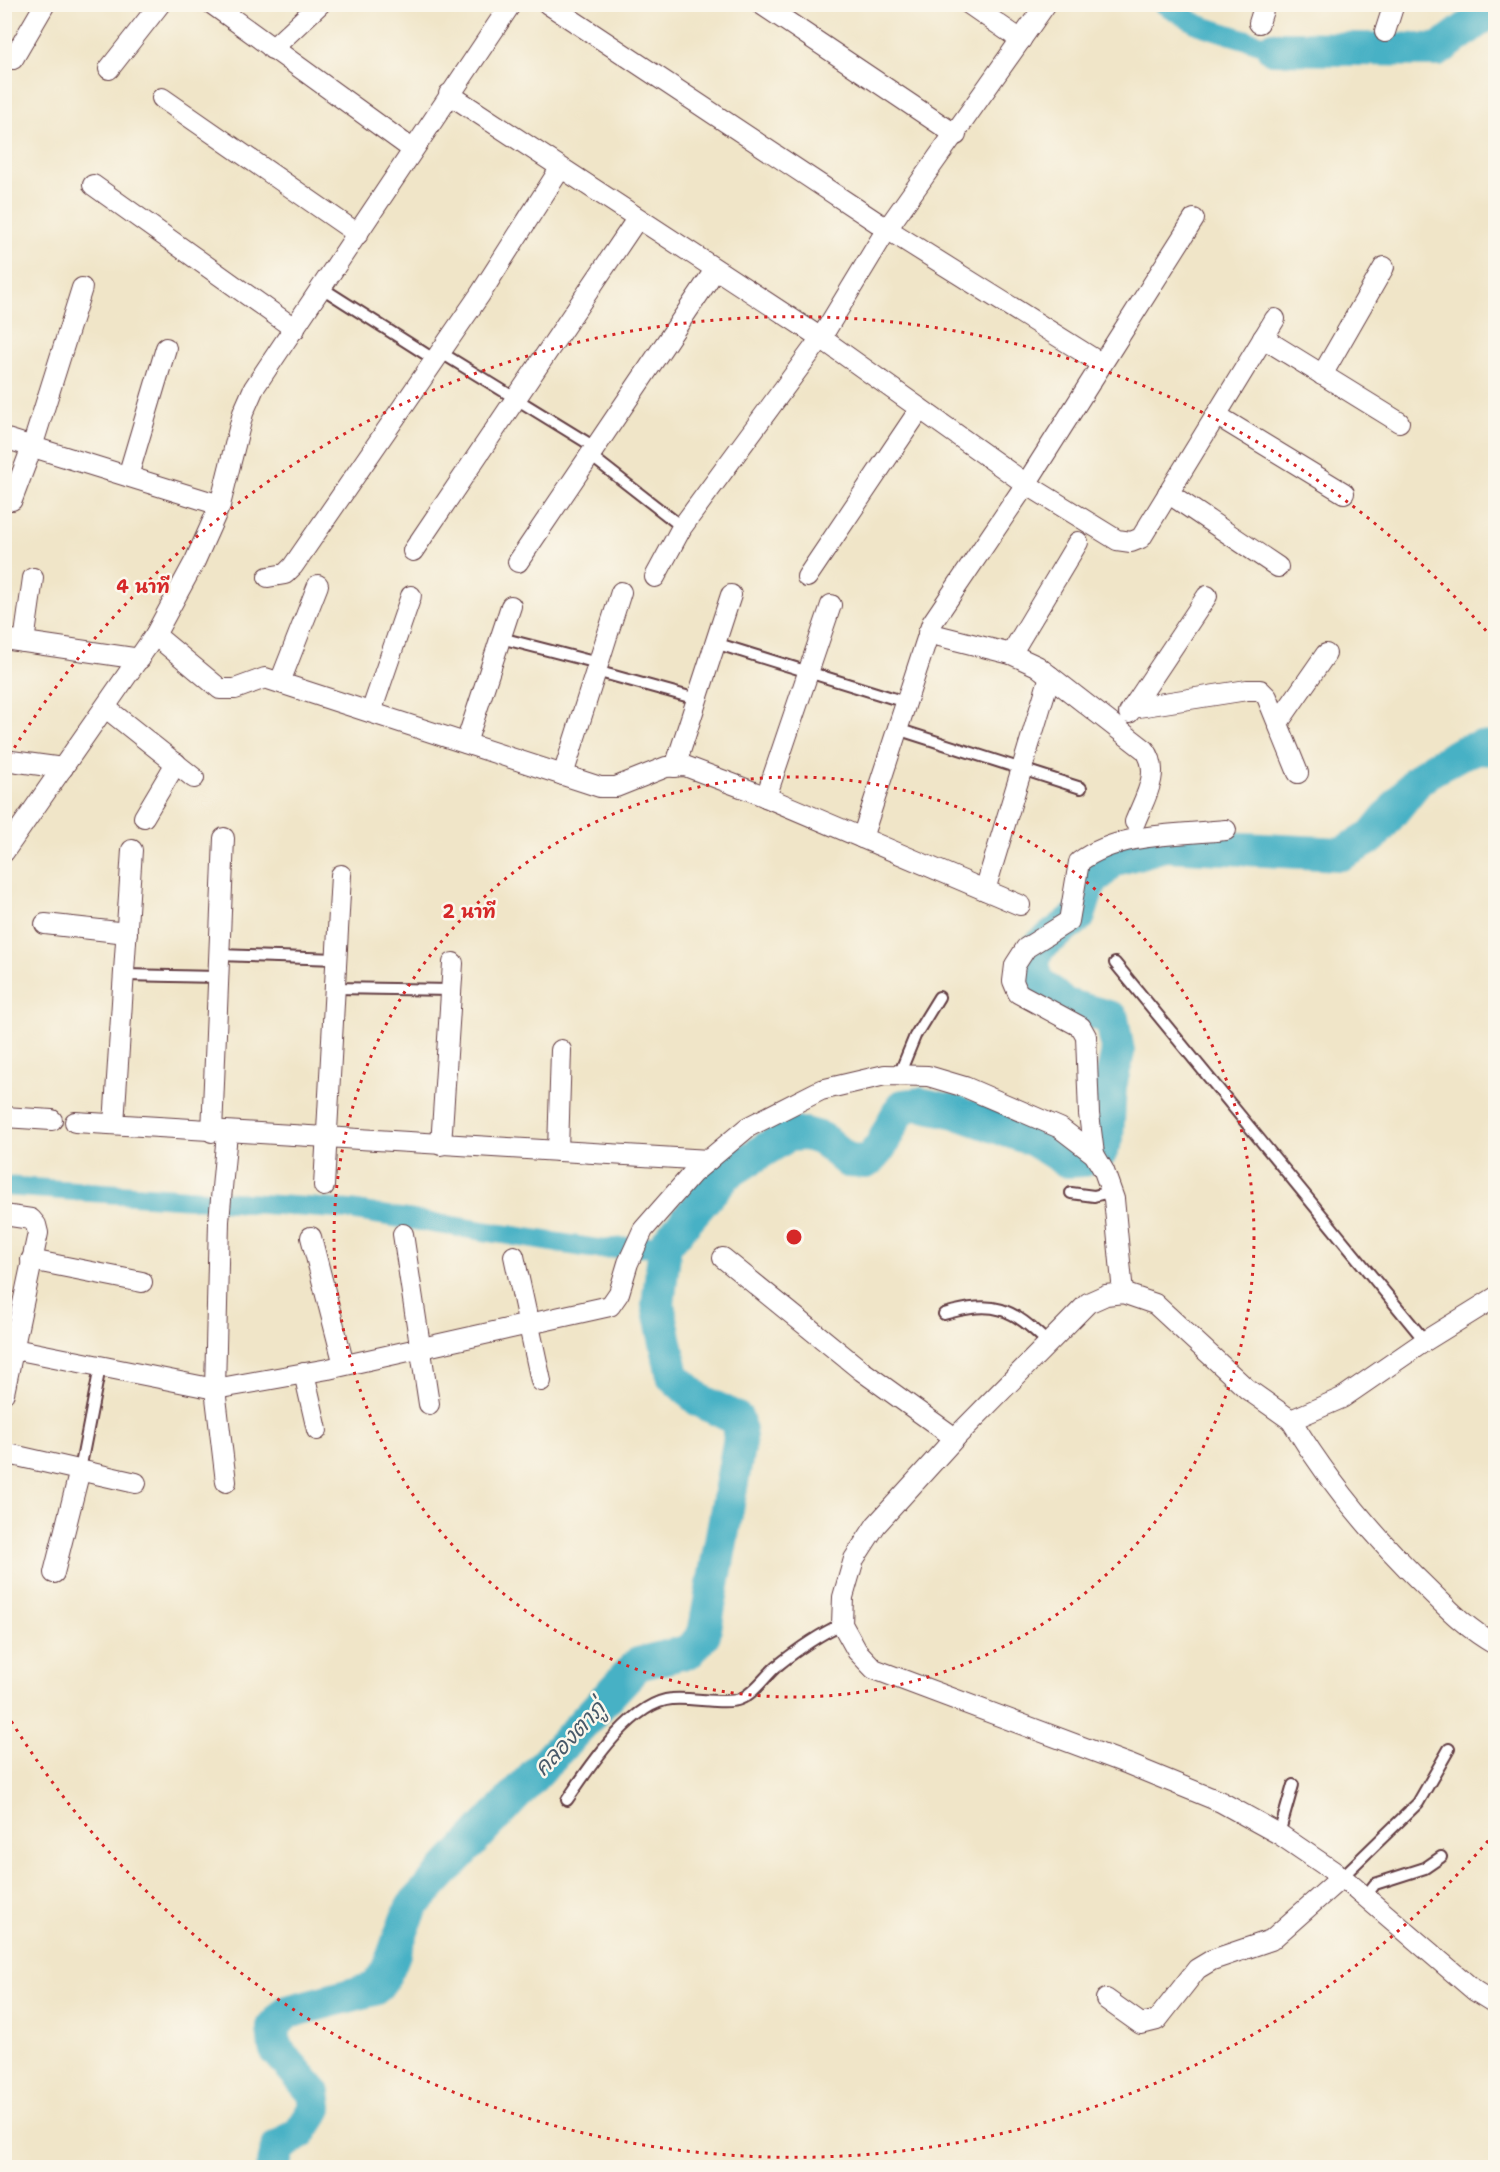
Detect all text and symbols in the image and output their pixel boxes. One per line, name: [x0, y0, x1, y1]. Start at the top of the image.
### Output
text: 4 นาที: [116, 575, 170, 599]
text: 2 นาที: [442, 900, 496, 924]
centre of rings: [784, 1227, 804, 1247]
water label: คลองตาภู่: [527, 1692, 616, 1783]

